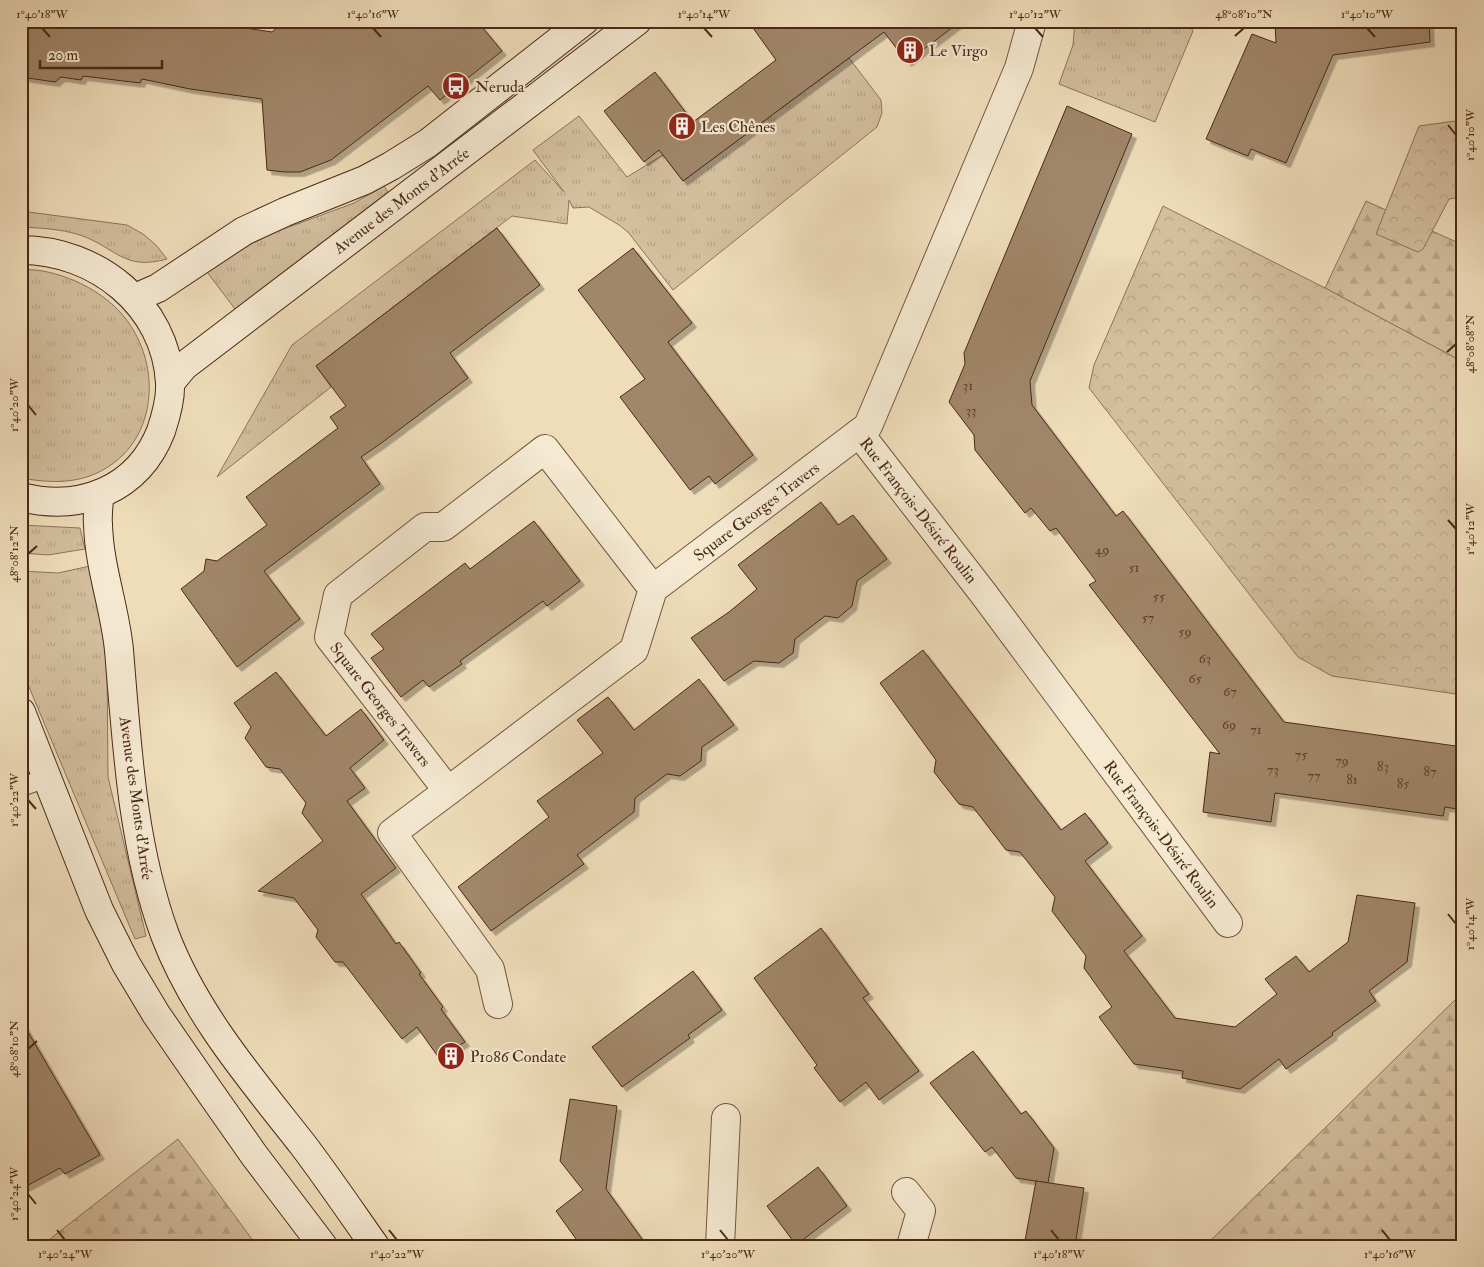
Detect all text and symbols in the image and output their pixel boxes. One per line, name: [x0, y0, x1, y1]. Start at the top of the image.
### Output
text: 1°40'18"W: [16, 7, 69, 22]
text: 1°40'16"W: [347, 7, 400, 22]
text: 1°40'14"W: [678, 7, 731, 22]
text: 1°40'12"W: [1009, 7, 1062, 22]
text: 48°08'10"N: [1215, 7, 1273, 22]
text: 1°40'10"W: [1341, 7, 1394, 22]
building icon: Le Virgo: [895, 35, 925, 65]
scale bar: [40, 38, 162, 70]
place label: Le Virgo: [929, 41, 988, 61]
text: 20 m: [48, 46, 78, 65]
bus stop icon: Neruda: [441, 71, 471, 101]
place label: Neruda: [475, 77, 525, 97]
text: 1°40'10"W: [1463, 108, 1478, 161]
building icon: Les Chênes: [667, 111, 697, 141]
place label: Les Chênes: [701, 117, 775, 137]
street label: Avenue des Monts d'Arrée: [329, 143, 474, 259]
text: 48°08'08"N: [1463, 314, 1478, 373]
text: 1°40'20"W: [7, 377, 22, 432]
house number: 31: [963, 377, 973, 394]
house number: 33: [966, 402, 976, 419]
street label: Rue François-Désiré Roulin: [855, 434, 981, 588]
street label: Square Georges Travers: [690, 458, 824, 566]
text: 1°40'12"W: [1463, 502, 1478, 555]
text: 48°08'12"N: [7, 525, 22, 583]
house number: 49: [1095, 541, 1109, 558]
house number: 51: [1128, 559, 1140, 576]
house number: 55: [1153, 588, 1166, 605]
house number: 57: [1142, 609, 1155, 626]
house number: 59: [1178, 623, 1192, 640]
street label: Square Georges Travers: [325, 638, 435, 771]
house number: 63: [1199, 650, 1211, 667]
house number: 65: [1188, 670, 1202, 687]
house number: 67: [1223, 683, 1237, 700]
street label: Avenue des Monts d'Arrée: [114, 714, 157, 882]
house number: 69: [1222, 716, 1236, 733]
house number: 71: [1250, 721, 1262, 738]
house number: 75: [1295, 746, 1308, 763]
house number: 79: [1335, 752, 1349, 769]
street label: Rue François-Désiré Roulin: [1099, 757, 1223, 912]
house number: 83: [1377, 758, 1389, 775]
house number: 73: [1267, 761, 1279, 778]
house number: 87: [1424, 763, 1437, 780]
house number: 77: [1308, 767, 1321, 784]
house number: 81: [1346, 771, 1358, 788]
text: 1°40'22"W: [7, 772, 22, 827]
house number: 85: [1397, 775, 1410, 792]
text: 1°40'14"W: [1463, 897, 1478, 950]
text: 48°08'10"N: [7, 1020, 22, 1078]
building icon: P1086 Condate: [436, 1041, 466, 1071]
place label: P1086 Condate: [470, 1047, 566, 1067]
text: 1°40'24"W: [7, 1166, 22, 1221]
text: 1°40'24"W: [38, 1247, 93, 1262]
text: 1°40'22"W: [370, 1247, 425, 1262]
text: 1°40'20"W: [701, 1247, 756, 1262]
text: 1°40'18"W: [1033, 1247, 1086, 1262]
text: 1°40'16"W: [1364, 1247, 1417, 1262]

